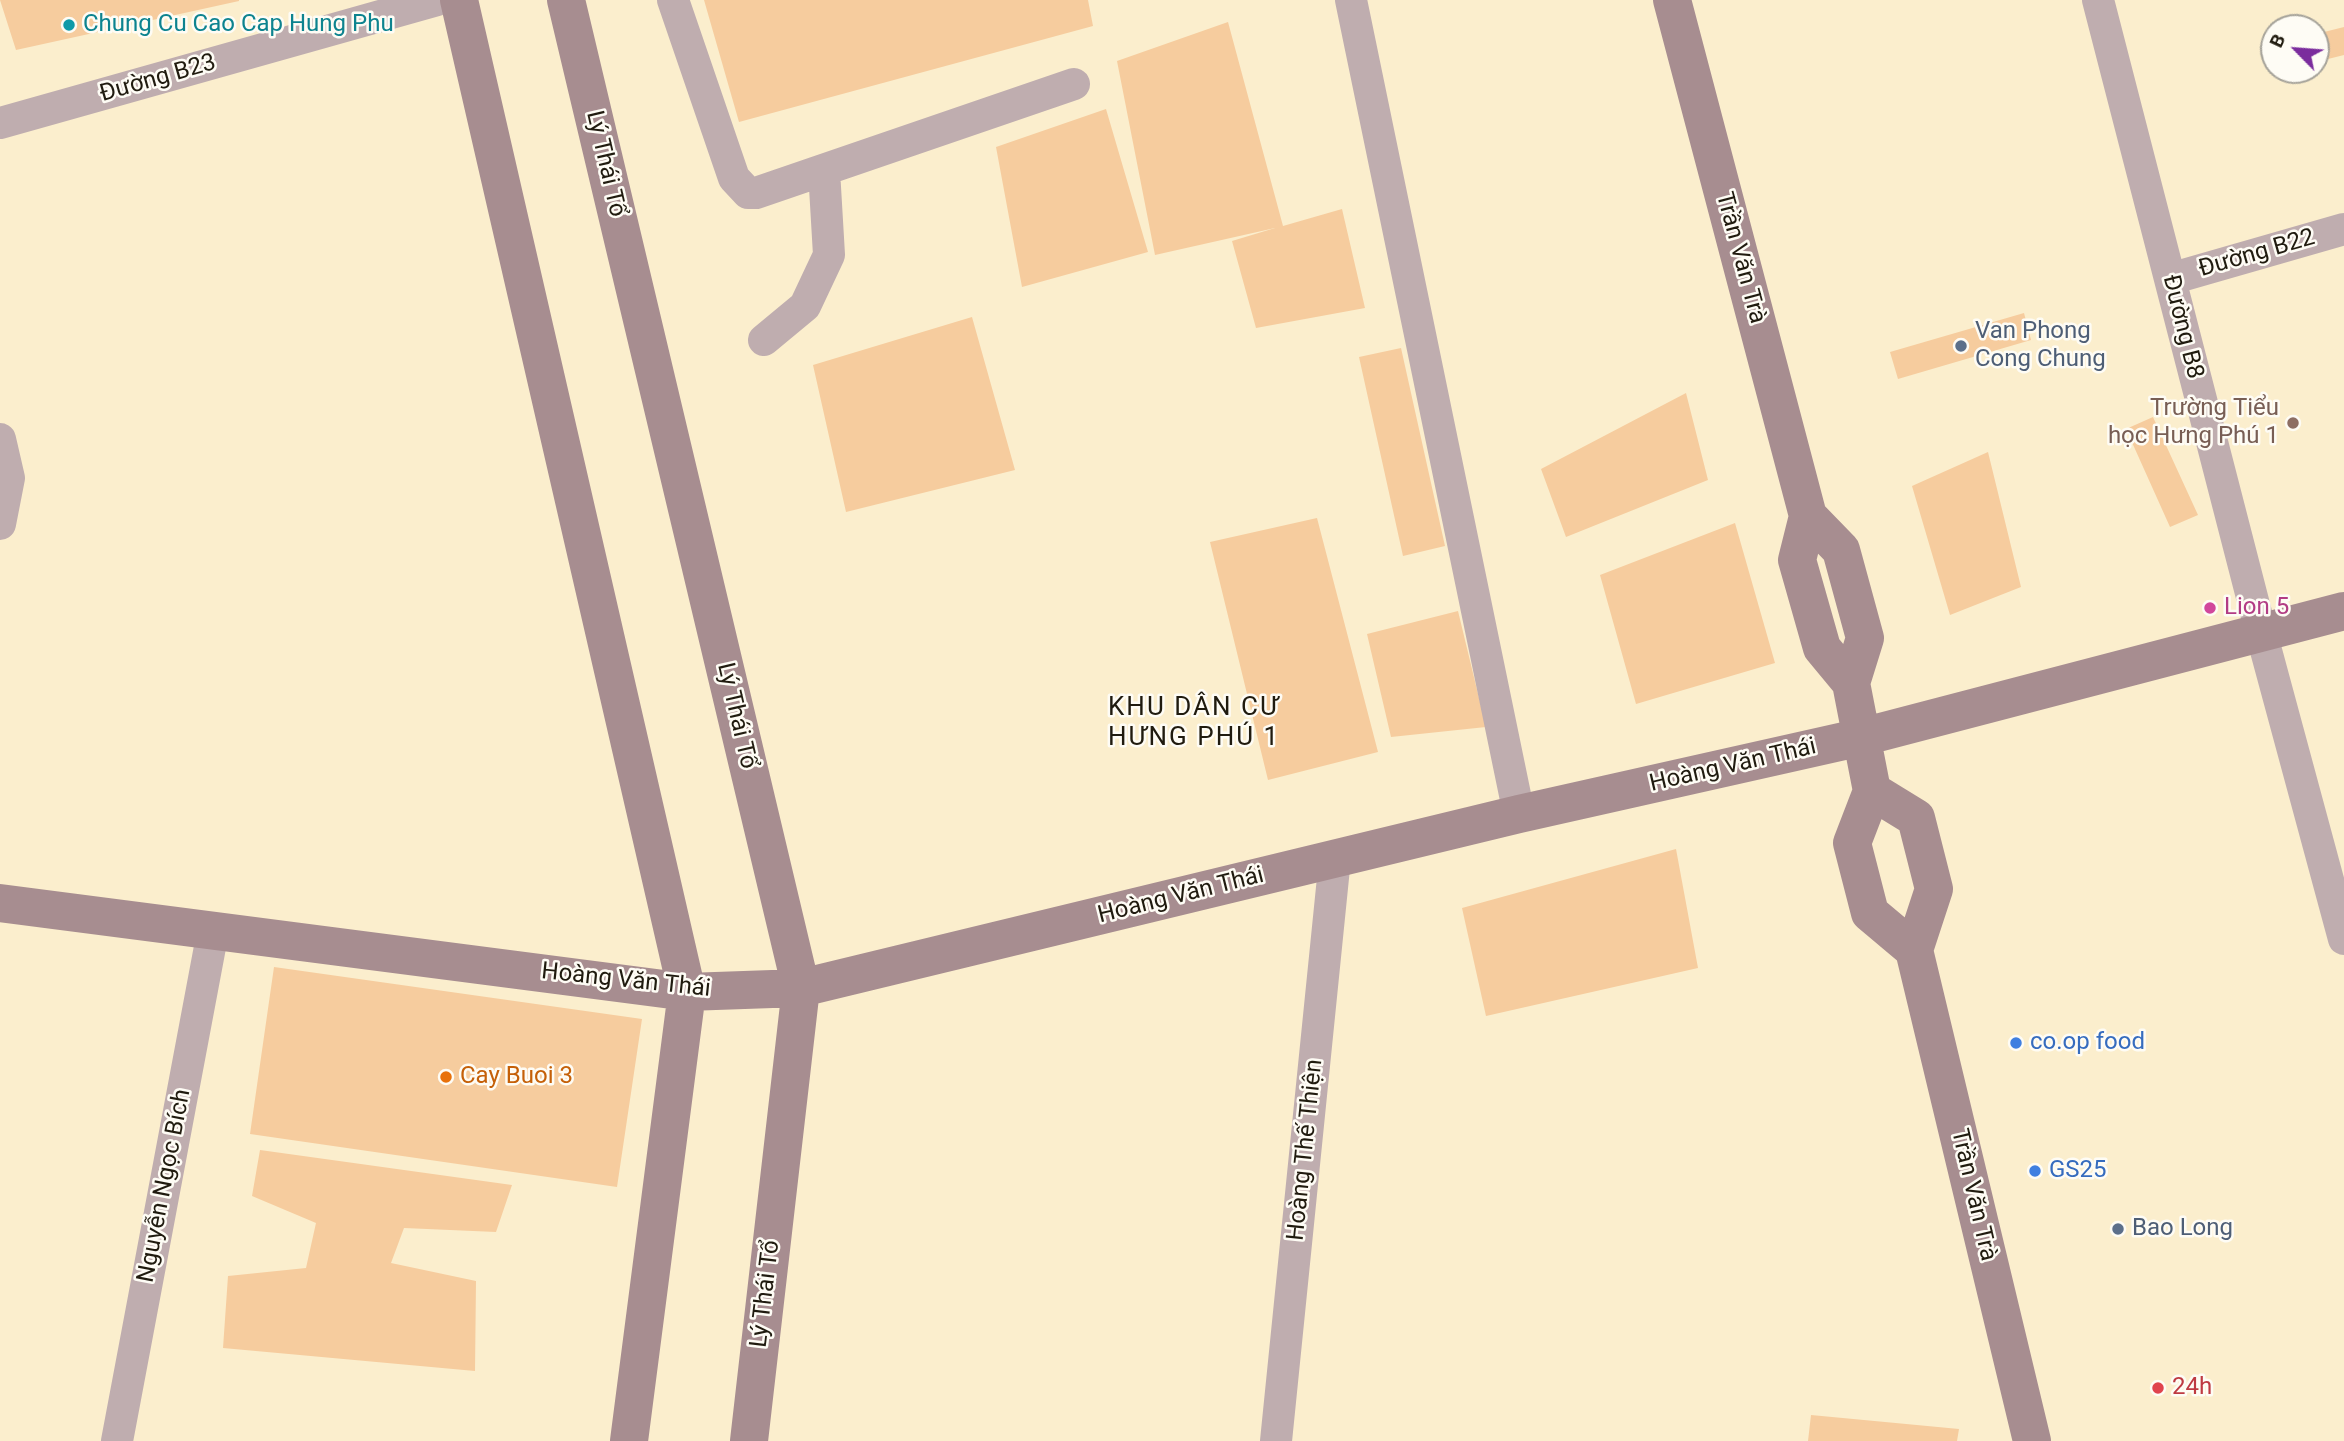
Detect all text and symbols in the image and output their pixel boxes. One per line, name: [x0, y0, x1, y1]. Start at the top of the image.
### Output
place label: Chung Cu Cao Cap Hung Phu: [83, 11, 394, 39]
north arrow: [2260, 14, 2330, 84]
marker: Chung Cu Cao Cap Hung Phu: [61, 17, 77, 33]
text: B: [2264, 30, 2290, 51]
street label: Đường B23: [97, 49, 219, 109]
street label: Lý Thái Tổ: [579, 108, 631, 220]
street label: Trần Văn Trà: [1709, 189, 1771, 327]
street label: Đường B22: [2196, 224, 2318, 284]
street label: Đường B8: [2155, 272, 2209, 382]
place label: Van Phong Cong Chung: [1975, 318, 2106, 374]
marker: Van Phong Cong Chung: [1953, 338, 1969, 354]
place label: Trường Tiểu học Hưng Phú 1: [2108, 395, 2279, 451]
marker: Trường Tiểu học Hưng Phú 1: [2285, 415, 2301, 431]
place label: Lion 5: [2224, 594, 2289, 622]
marker: Lion 5: [2202, 600, 2218, 616]
street label: Lý Thái Tổ: [710, 660, 762, 772]
district label: KHU DÂN CƯ HƯNG PHÚ 1: [1109, 692, 1279, 754]
street label: Hoàng Văn Thái: [1647, 733, 1819, 799]
street label: Hoàng Văn Thái: [1095, 861, 1267, 931]
street label: Hoàng Văn Thái: [540, 958, 712, 1004]
place label: co.op food: [2030, 1029, 2145, 1057]
marker: co.op food: [2008, 1035, 2024, 1051]
street label: Hoàng Thế Thiện: [1282, 1058, 1330, 1242]
place label: Cay Buoi 3: [460, 1063, 573, 1091]
marker: Cay Buoi 3: [438, 1069, 454, 1085]
street label: Nguyễn Ngọc Bích: [132, 1087, 198, 1285]
street label: Trần Văn Trà: [1944, 1126, 2002, 1264]
place label: GS25: [2049, 1157, 2107, 1185]
marker: GS25: [2027, 1163, 2043, 1179]
place label: Bao Long: [2132, 1215, 2233, 1243]
marker: Bao Long: [2110, 1221, 2126, 1237]
street label: Lý Thái Tổ: [745, 1239, 787, 1349]
place label: 24h: [2172, 1374, 2212, 1402]
marker: 24h: [2150, 1380, 2166, 1396]

